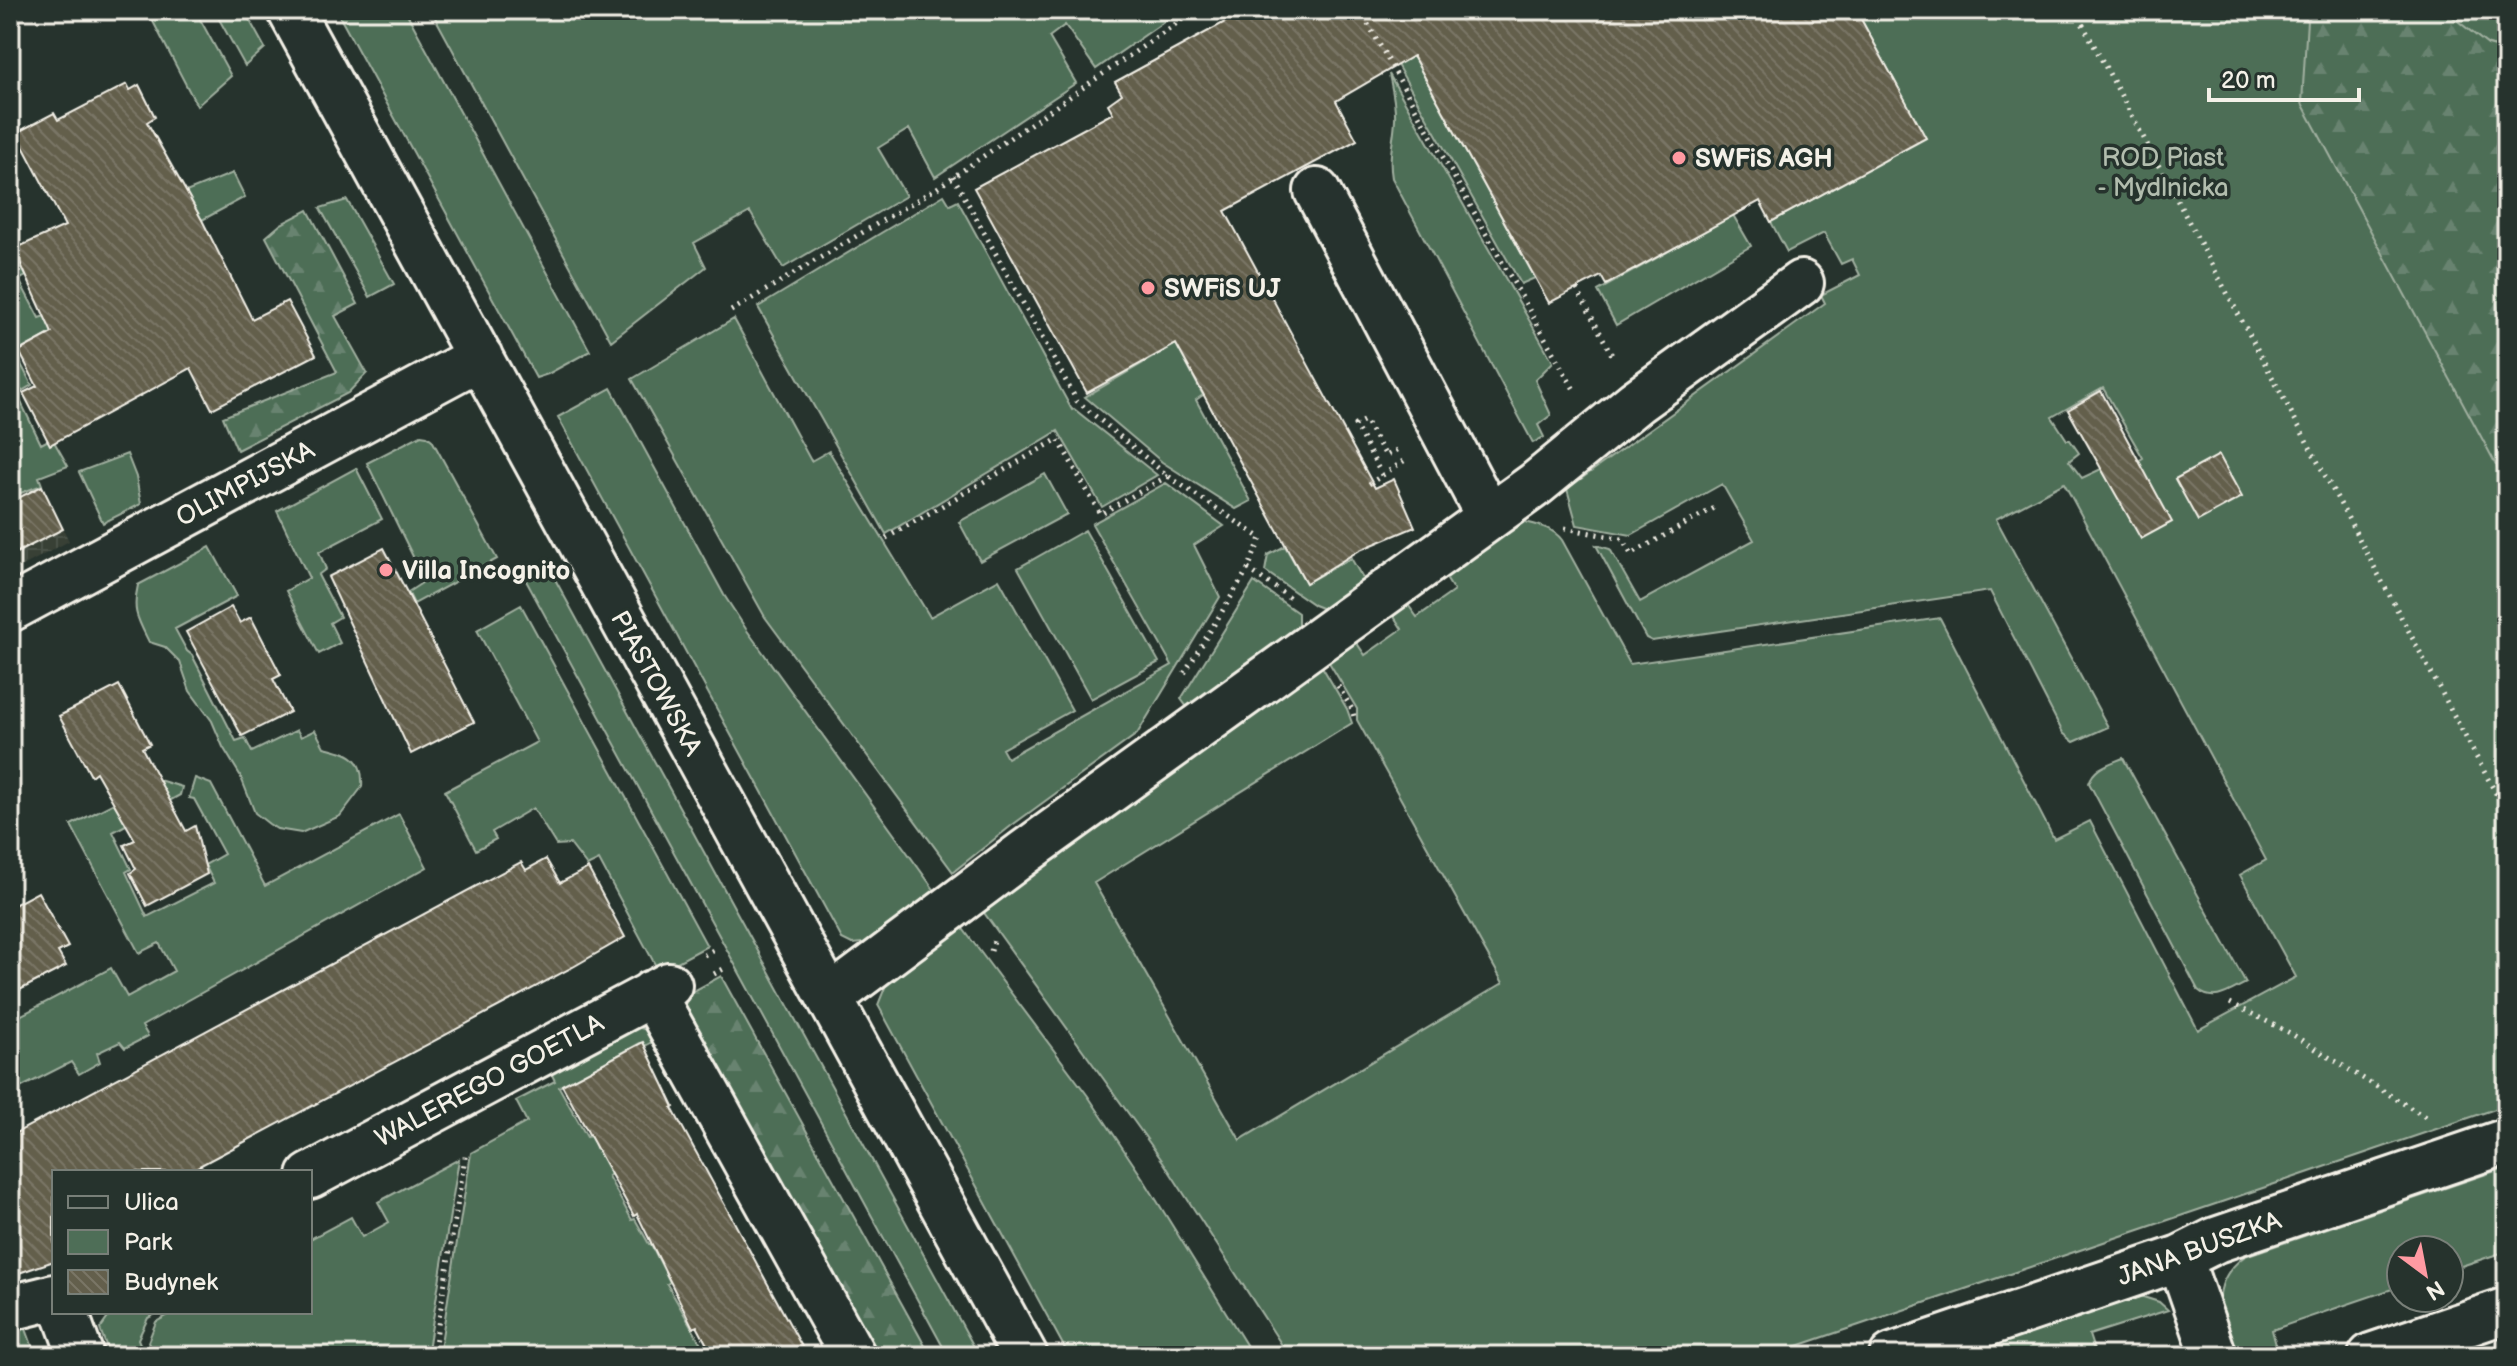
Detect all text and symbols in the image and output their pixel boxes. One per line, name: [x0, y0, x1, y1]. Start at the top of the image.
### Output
scale bar: [2209, 52, 2359, 102]
text: 20 m: [2221, 66, 2276, 95]
park label: ROD Piast - Mydlnicka: [2097, 143, 2229, 204]
place label: SWFiS AGH: [1695, 144, 1833, 175]
marker: SWFiS AGH: [1670, 149, 1688, 167]
place label: SWFiS UJ: [1164, 274, 1281, 305]
marker: SWFiS UJ: [1139, 279, 1157, 297]
street label: OLIMPIJSKA: [171, 435, 320, 534]
place label: Villa Incognito: [402, 556, 570, 587]
marker: Villa Incognito: [377, 561, 395, 579]
street label: PIASTOWSKA: [603, 606, 708, 762]
street label: WALEREGO GOETLA: [370, 1008, 609, 1155]
legend: [52, 1170, 312, 1314]
text: Ulica: [124, 1188, 179, 1217]
street label: JANA BUSZKA: [2113, 1205, 2286, 1293]
text: Park: [124, 1228, 172, 1257]
north arrow: [2385, 1234, 2465, 1314]
text: Budynek: [124, 1268, 218, 1297]
text: N: [2421, 1274, 2449, 1306]

